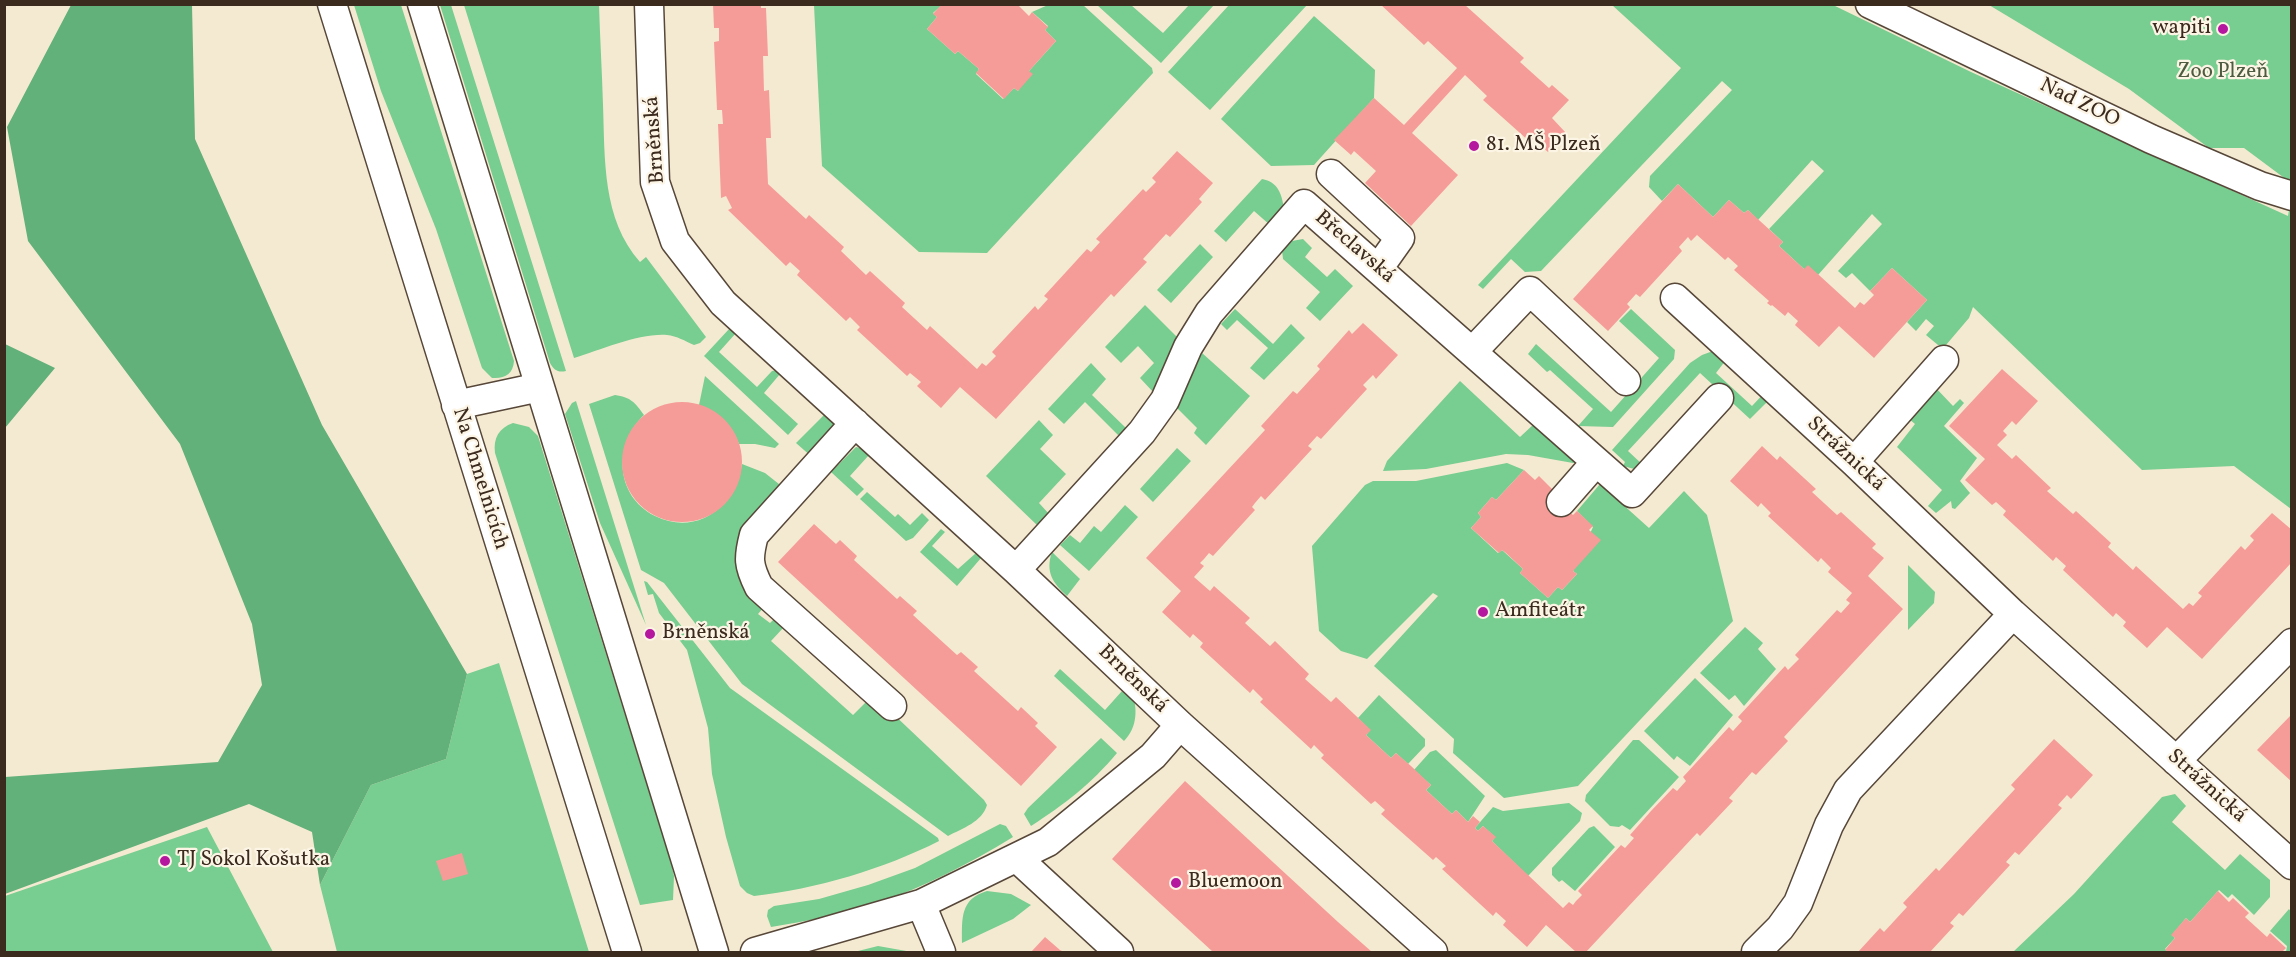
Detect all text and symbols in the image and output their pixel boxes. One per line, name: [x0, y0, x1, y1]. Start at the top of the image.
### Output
place label: wapiti: [2152, 16, 2211, 42]
marker: wapiti: [2216, 22, 2230, 36]
park label: Zoo Plzeň: [2177, 60, 2269, 86]
street label: Nad ZOO: [2035, 74, 2123, 134]
street label: Brněnská: [640, 95, 672, 185]
place label: 81. MŠ Plzeň: [1486, 133, 1601, 159]
marker: 81. MŠ Plzeň: [1467, 139, 1481, 153]
street label: Břeclavská: [1308, 206, 1400, 290]
street label: Na Chmelnicích: [445, 405, 513, 553]
street label: Strážnická: [1800, 412, 1890, 498]
place label: Amfiteátr: [1495, 599, 1585, 625]
marker: Amfiteátr: [1476, 605, 1490, 619]
place label: Brněnská: [662, 621, 750, 647]
marker: Brněnská: [643, 627, 657, 641]
street label: Brněnská: [1092, 640, 1172, 720]
street label: Strážnická: [2161, 745, 2251, 829]
place label: TJ Sokol Košutka: [177, 848, 330, 874]
marker: TJ Sokol Košutka: [158, 854, 172, 868]
place label: Bluemoon: [1188, 870, 1283, 896]
marker: Bluemoon: [1169, 876, 1183, 890]

